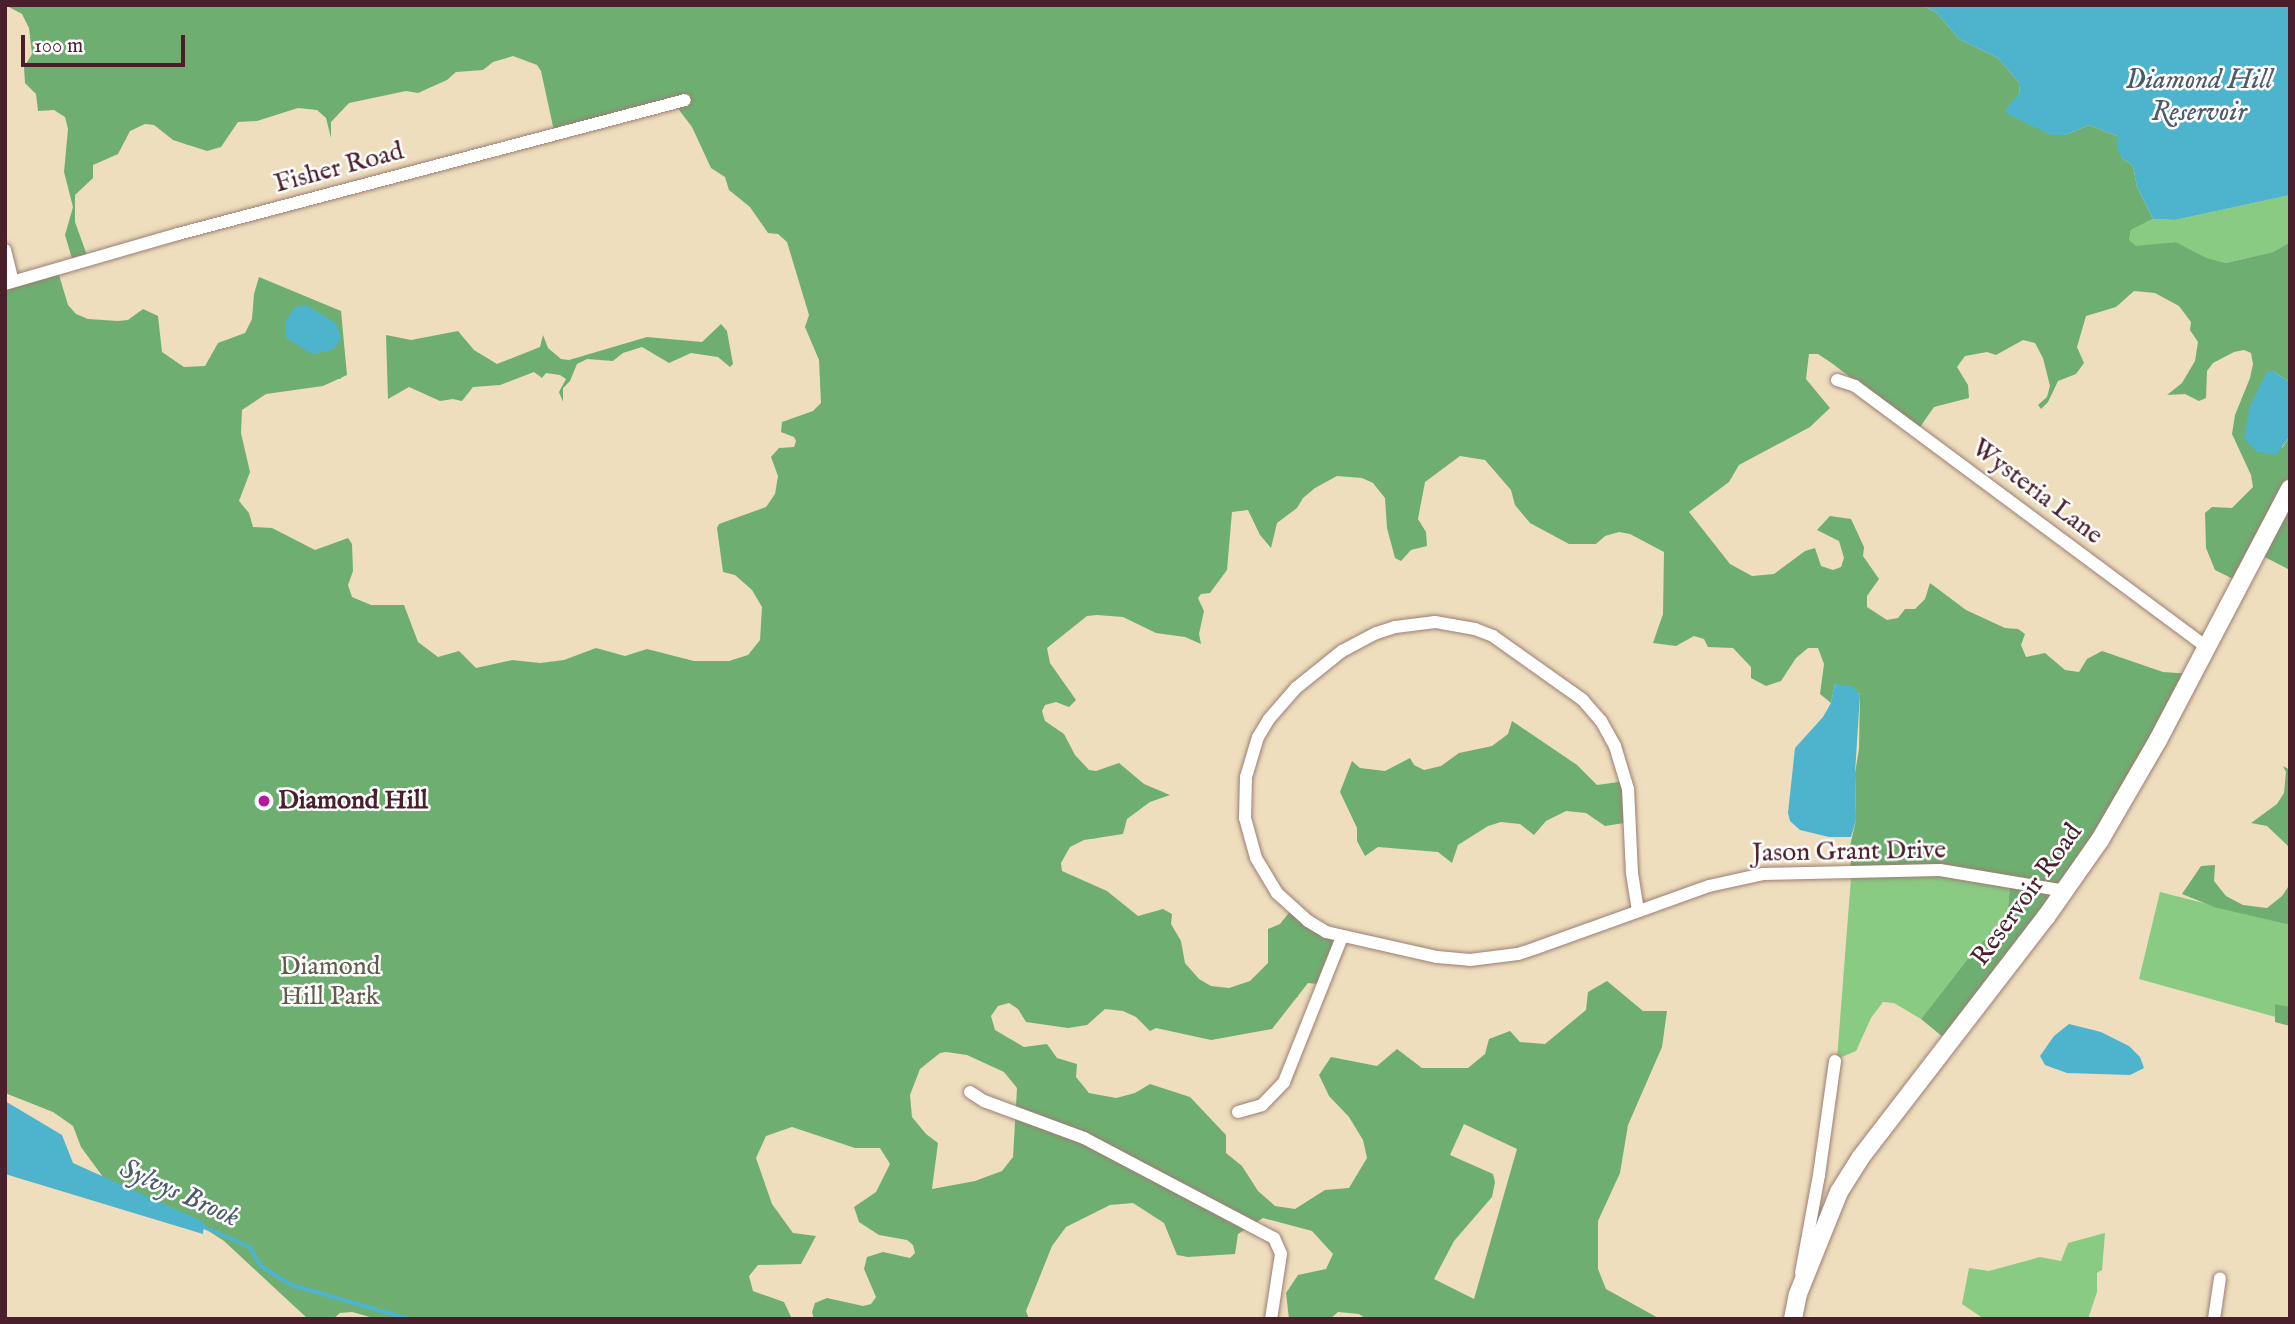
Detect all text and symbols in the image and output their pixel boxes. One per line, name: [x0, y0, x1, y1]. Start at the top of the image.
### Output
scale bar: [24, 21, 189, 65]
text: 100 m: [34, 33, 83, 60]
water label: Diamond Hill Reservoir: [2126, 64, 2272, 130]
street label: Fisher Road: [271, 136, 407, 200]
street label: Wysteria Lane: [1965, 433, 2109, 551]
place label: Diamond Hill: [278, 785, 428, 817]
marker: Diamond Hill: [256, 793, 272, 809]
street label: Reservoir Road: [1965, 818, 2089, 972]
street label: Jason Grant Drive: [1752, 835, 1946, 869]
park label: Diamond Hill Park: [280, 951, 380, 1012]
water label: Sylvys Brook: [114, 1153, 244, 1235]

